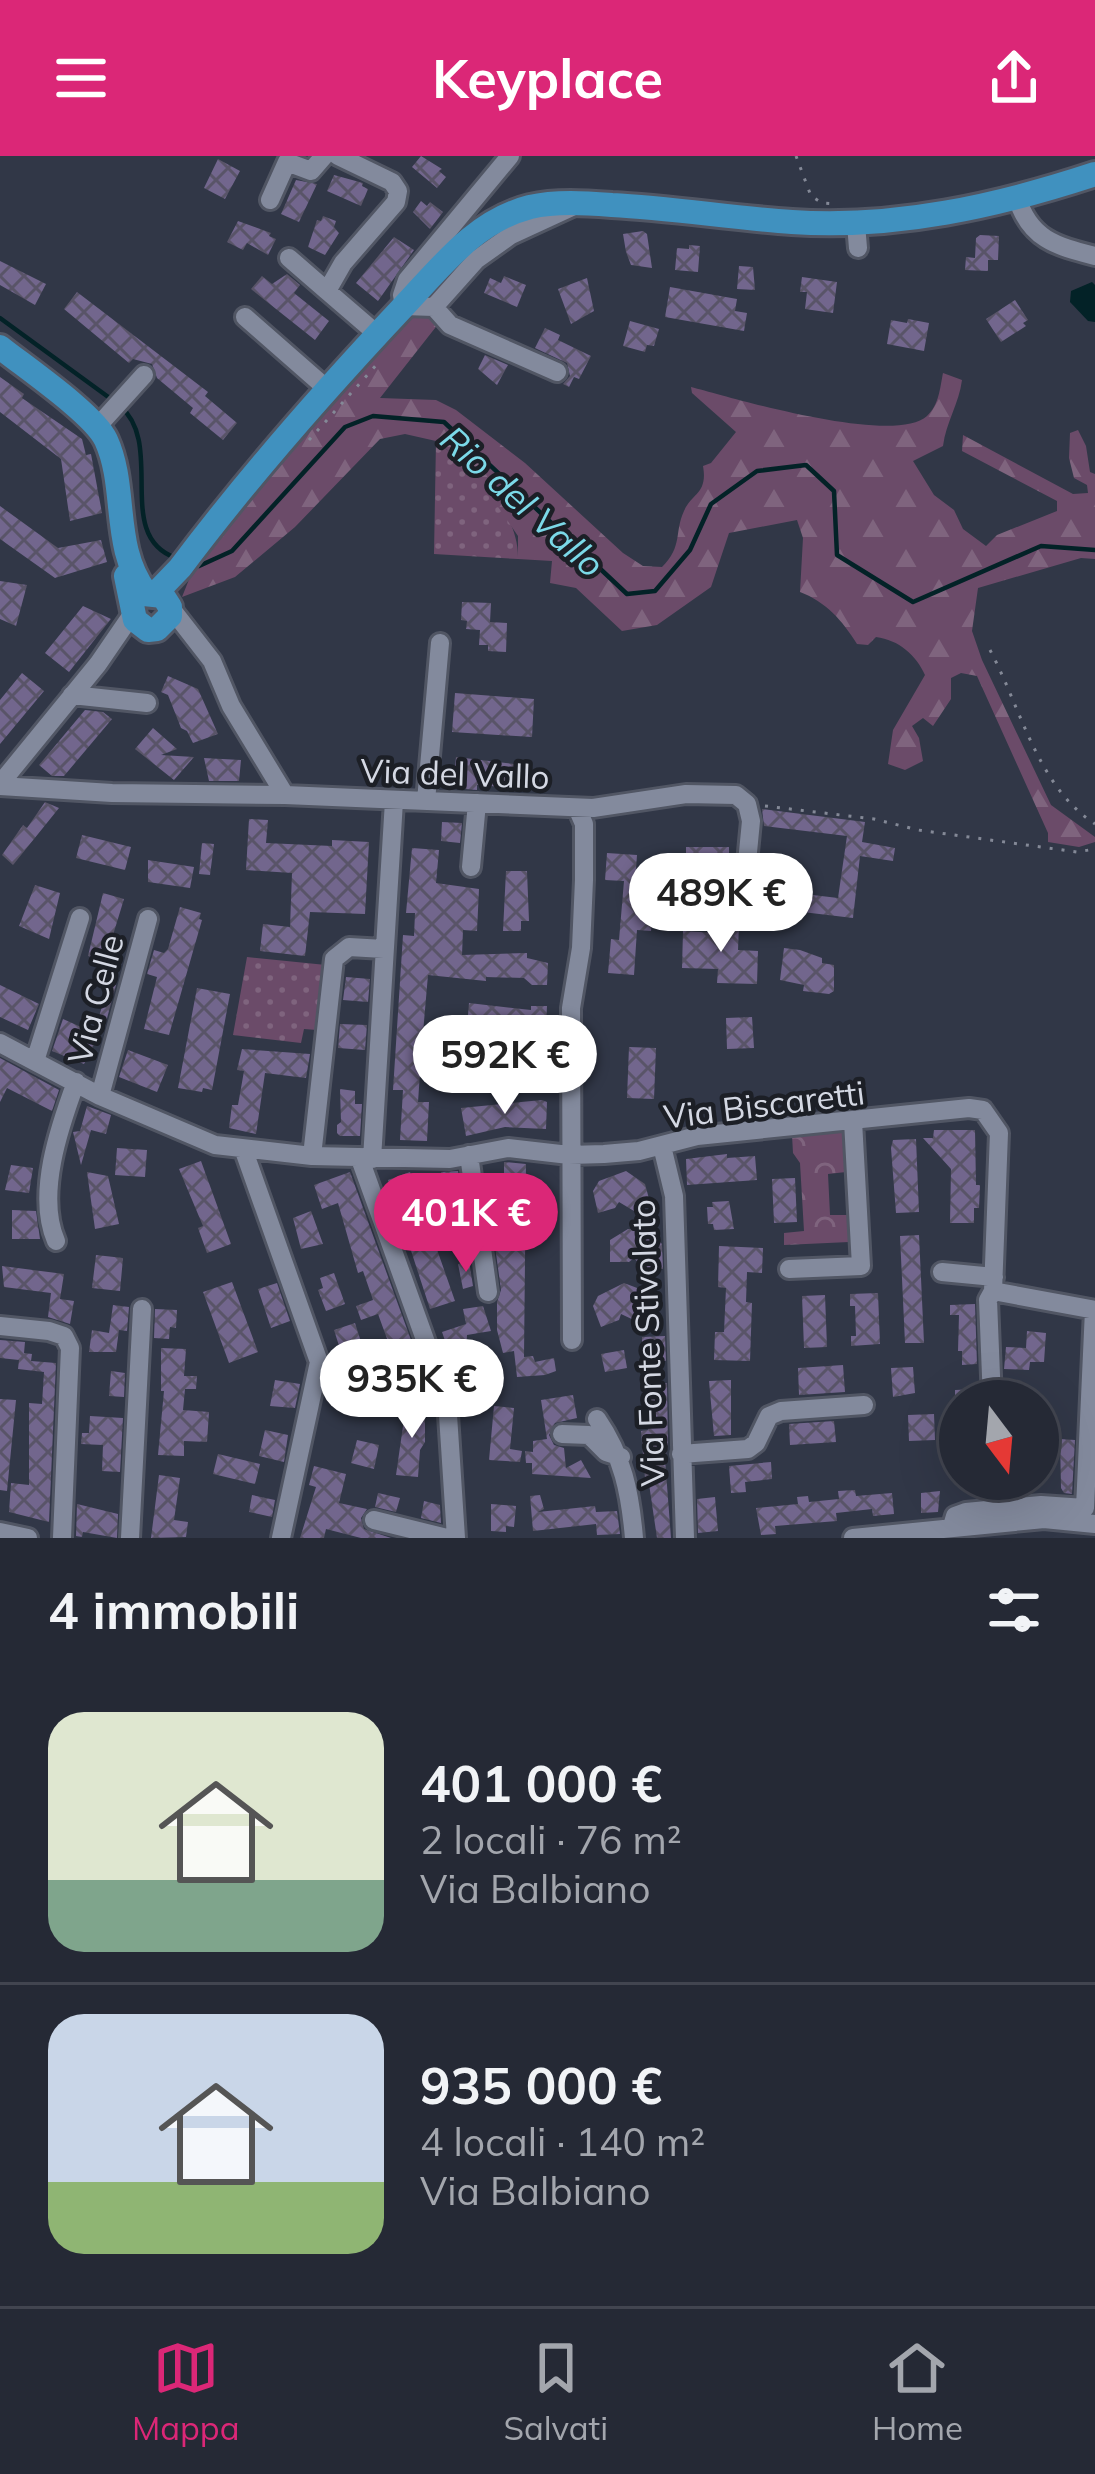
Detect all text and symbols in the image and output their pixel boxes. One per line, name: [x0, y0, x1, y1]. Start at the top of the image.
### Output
text: Keyplace: [432, 44, 663, 112]
icon: menu: [48, 45, 114, 111]
icon: share: [981, 45, 1047, 111]
water label: Rio del Vallo: [432, 416, 614, 586]
street label: Via del Vallo: [360, 749, 550, 797]
pin: 489K €: [623, 853, 819, 955]
text: 489K €: [656, 867, 786, 916]
street label: Via Celle: [58, 930, 132, 1068]
pin: 592K €: [407, 1015, 603, 1117]
text: 592K €: [440, 1029, 570, 1078]
street label: Via Biscaretti: [661, 1071, 867, 1137]
pin: 401K €: [368, 1173, 564, 1275]
text: 401K €: [401, 1187, 531, 1236]
street label: Via Fonte Stivolato: [621, 1199, 673, 1487]
pin: 935K €: [314, 1339, 510, 1441]
text: 935K €: [347, 1353, 477, 1402]
north arrow: [939, 1380, 1059, 1500]
map controls: [939, 1380, 1059, 1500]
icon: filters: [981, 1577, 1047, 1643]
text: 4 immobili: [48, 1578, 299, 1642]
text: 401 000 €: [420, 1751, 662, 1815]
icon: home: [144, 1760, 288, 1904]
text: 2 locali · 76 m²: [420, 1815, 682, 1864]
text: Via Balbiano: [420, 1864, 651, 1913]
text: 935 000 €: [420, 2053, 662, 2117]
icon: home: [144, 2062, 288, 2206]
text: 4 locali · 140 m²: [420, 2117, 705, 2166]
text: Via Balbiano: [420, 2166, 651, 2215]
tab: Mappa: [132, 2335, 239, 2448]
tab: Salvati: [503, 2335, 608, 2448]
tab: Home: [872, 2335, 963, 2448]

